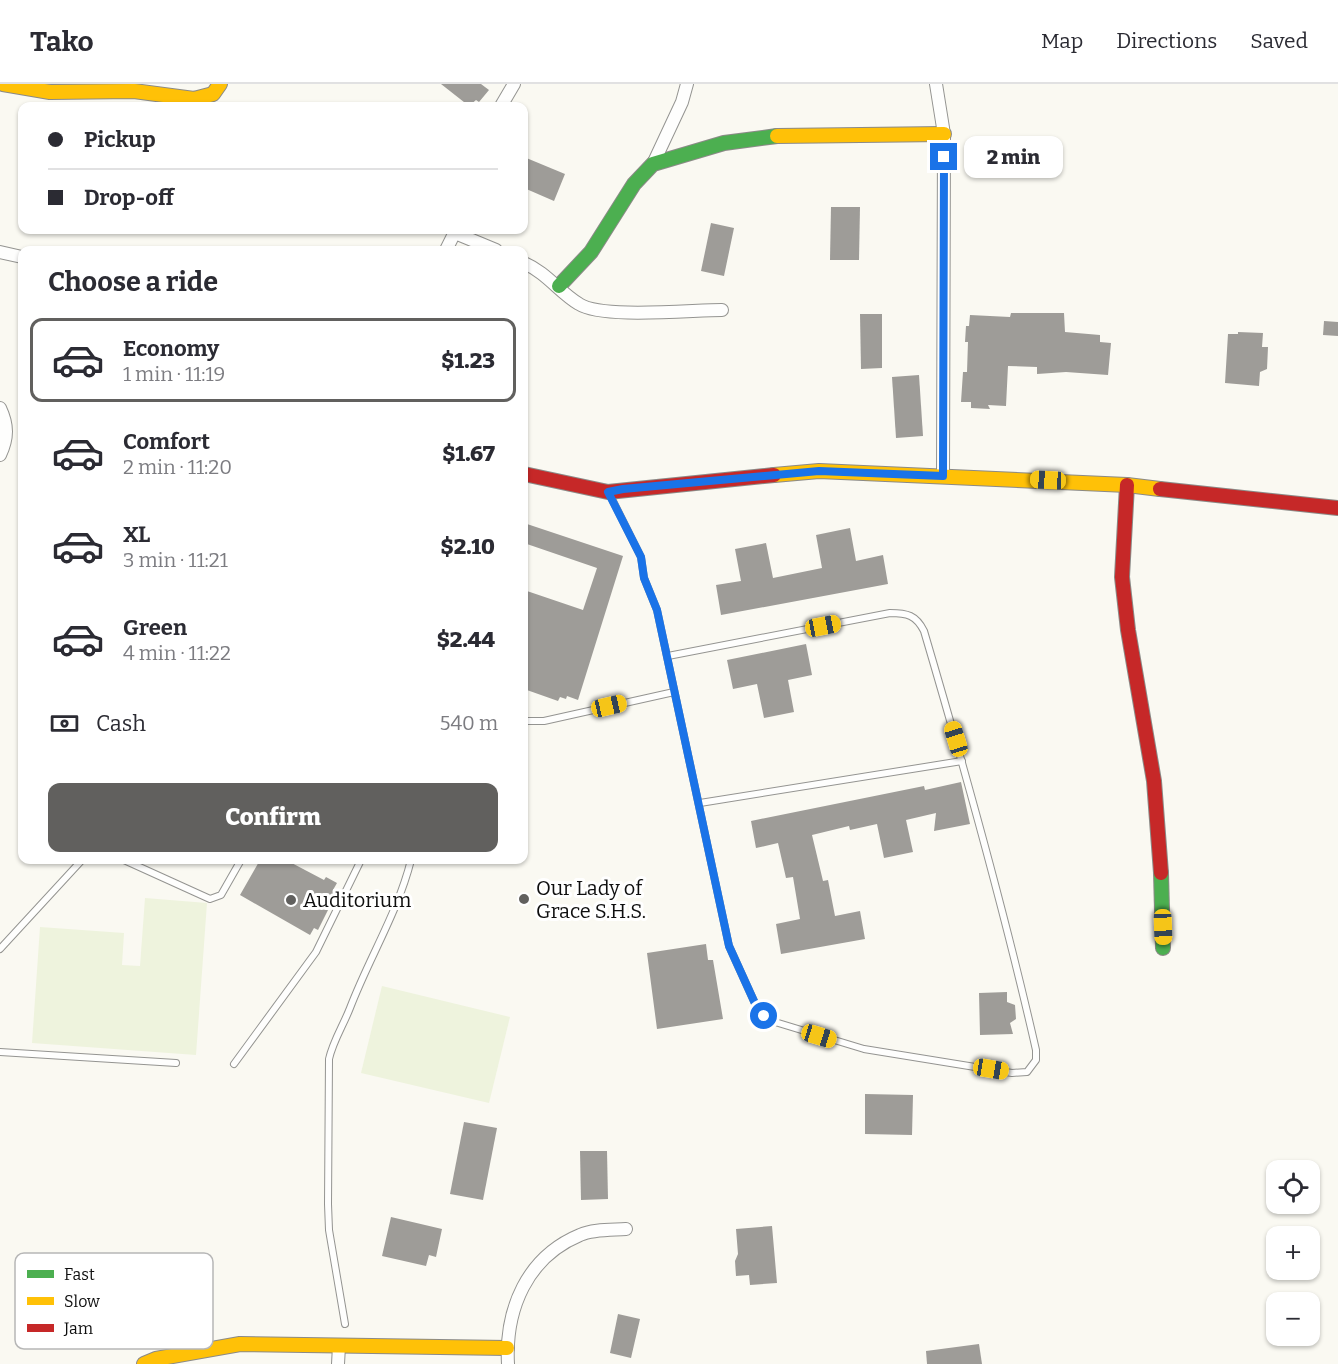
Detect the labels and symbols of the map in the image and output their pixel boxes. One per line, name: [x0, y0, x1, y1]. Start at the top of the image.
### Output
callout: 2 min: [965, 136, 1064, 178]
route end: [930, 143, 957, 170]
car: [1030, 470, 1066, 490]
car: [804, 614, 842, 638]
car: [589, 693, 629, 719]
car: [942, 719, 970, 759]
place label: Our Lady of Grace S.H.S.: [536, 876, 646, 923]
place label: Auditorium: [303, 888, 411, 912]
marker: Our Lady of Grace S.H.S.: [517, 892, 531, 906]
marker: Auditorium: [284, 893, 298, 907]
car: [1153, 909, 1173, 945]
route start: [750, 1002, 777, 1029]
car: [799, 1022, 839, 1050]
car: [972, 1057, 1010, 1081]
legend: [15, 1253, 213, 1349]
text: Fast: [64, 1265, 95, 1284]
text: Slow: [64, 1292, 100, 1311]
text: Jam: [63, 1319, 93, 1338]

